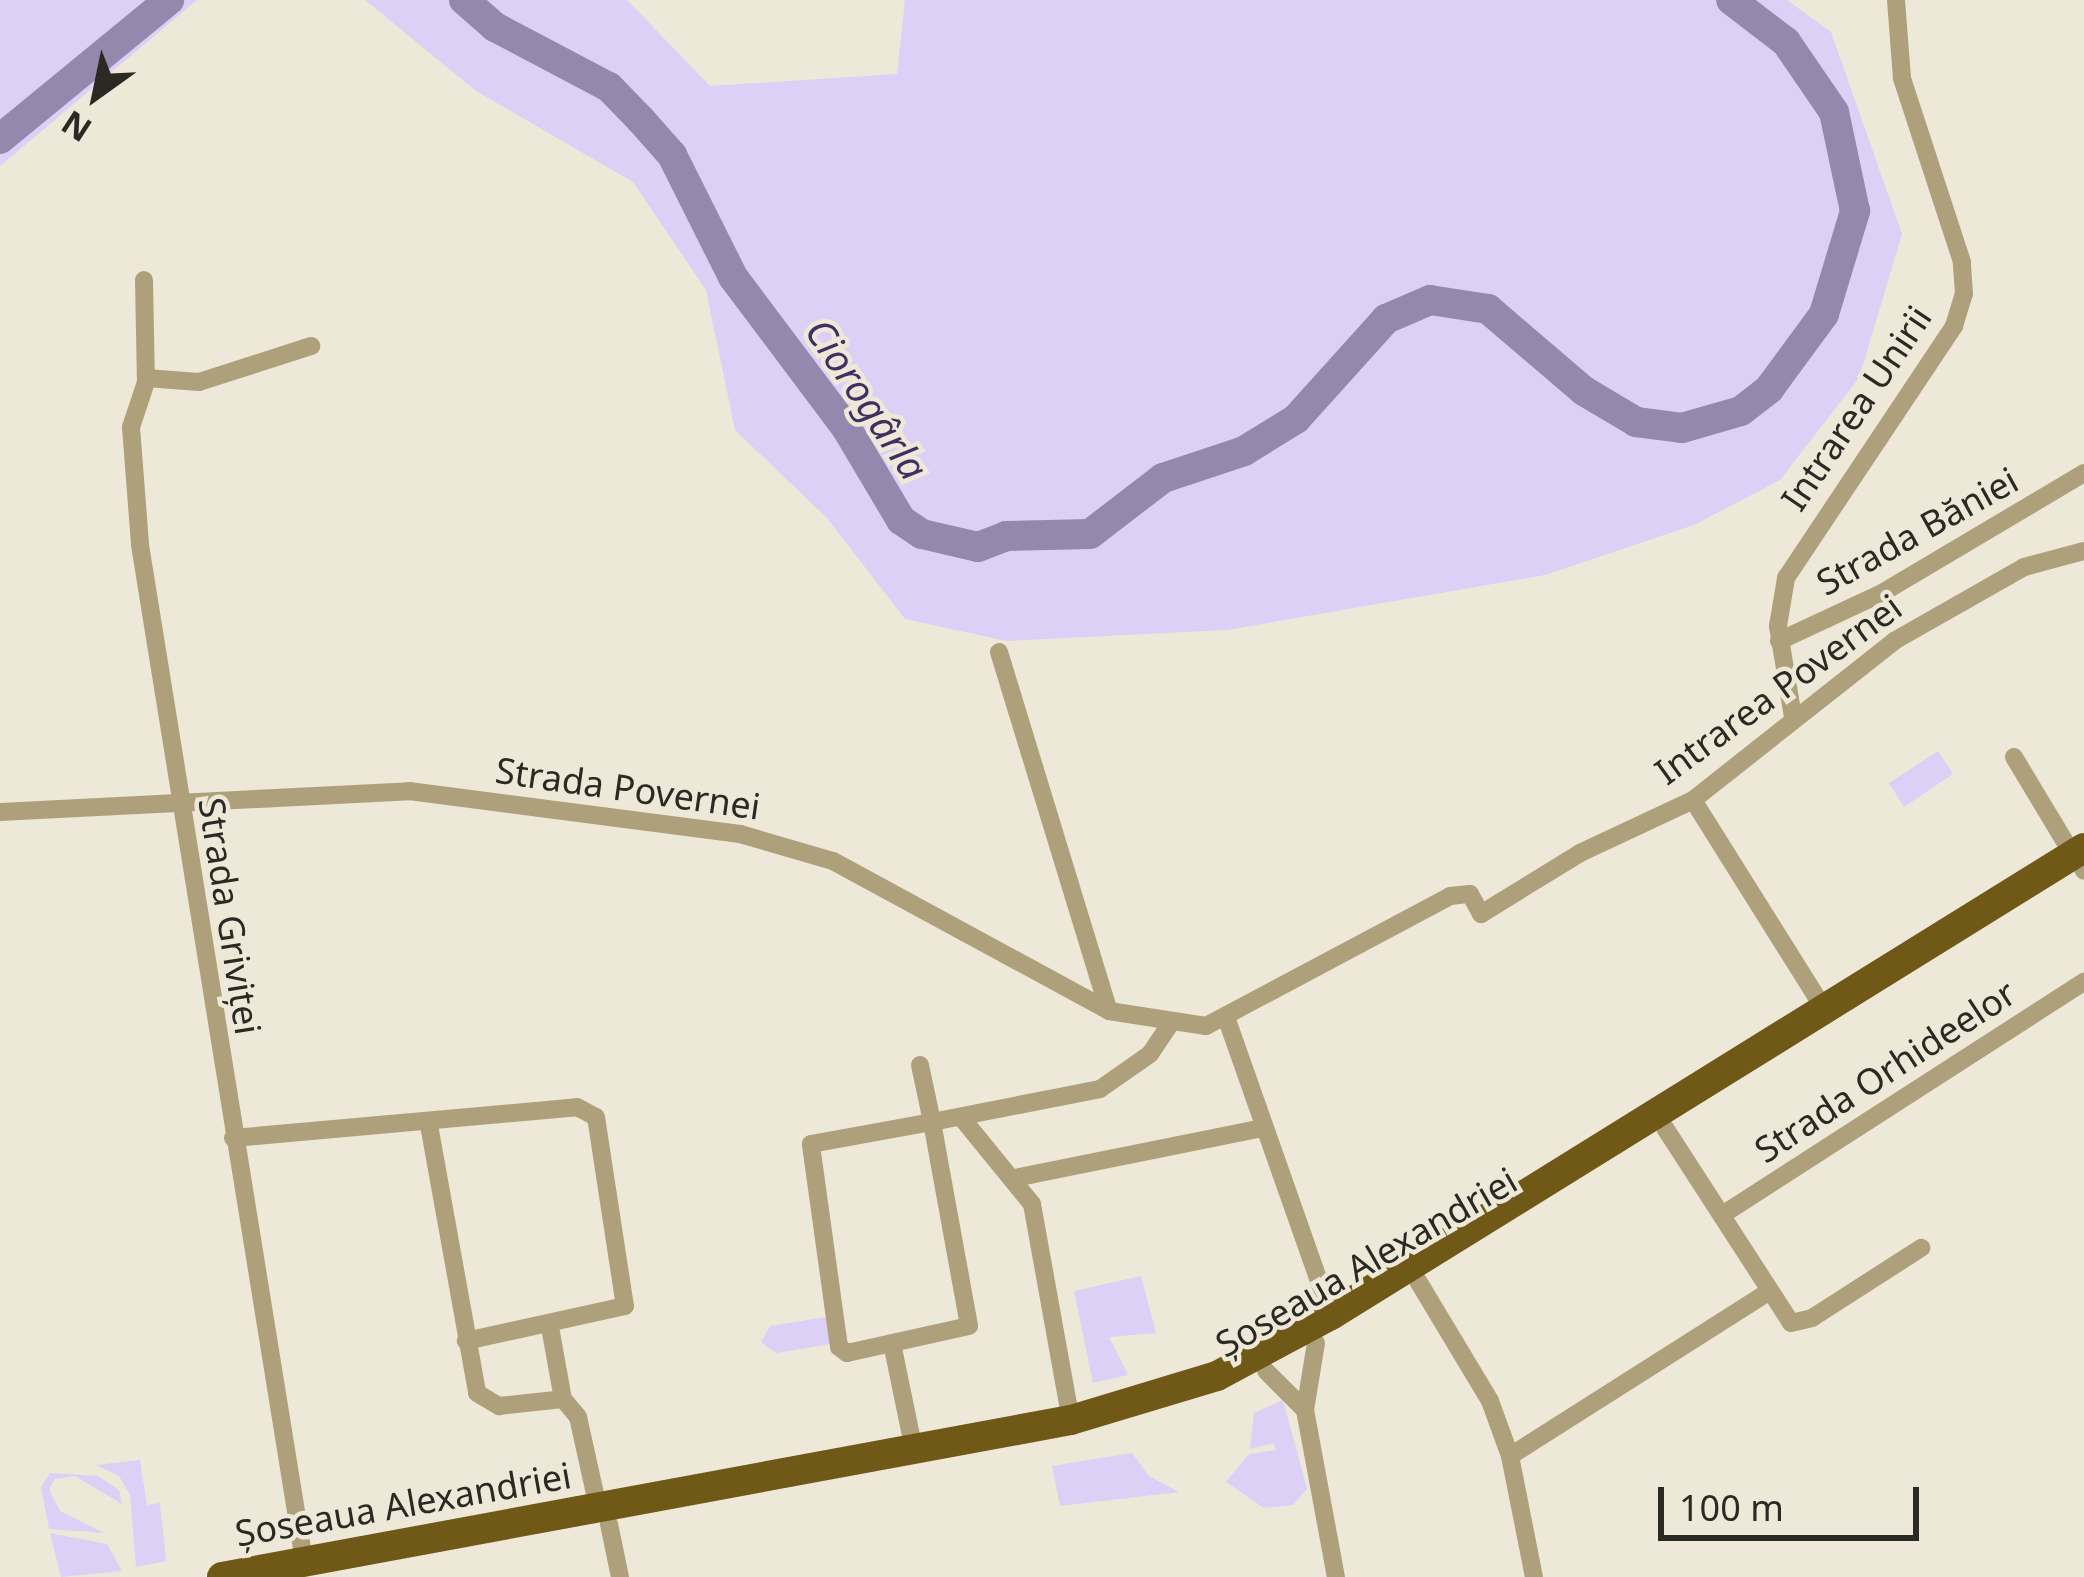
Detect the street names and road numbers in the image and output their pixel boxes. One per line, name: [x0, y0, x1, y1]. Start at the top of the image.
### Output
street label: Intrarea Unirii: [1772, 298, 1940, 518]
street label: Strada Băniei: [1809, 458, 2025, 604]
street label: Intrarea Povernei: [1646, 585, 1910, 793]
street label: Strada Povernei: [493, 748, 763, 828]
street label: Strada Griviței: [190, 794, 270, 1038]
street label: Strada Orhideelor: [1747, 971, 2023, 1171]
street label: Șoseaua Alexandriei: [1208, 1158, 1524, 1366]
street label: Șoseaua Alexandriei: [232, 1453, 574, 1555]

